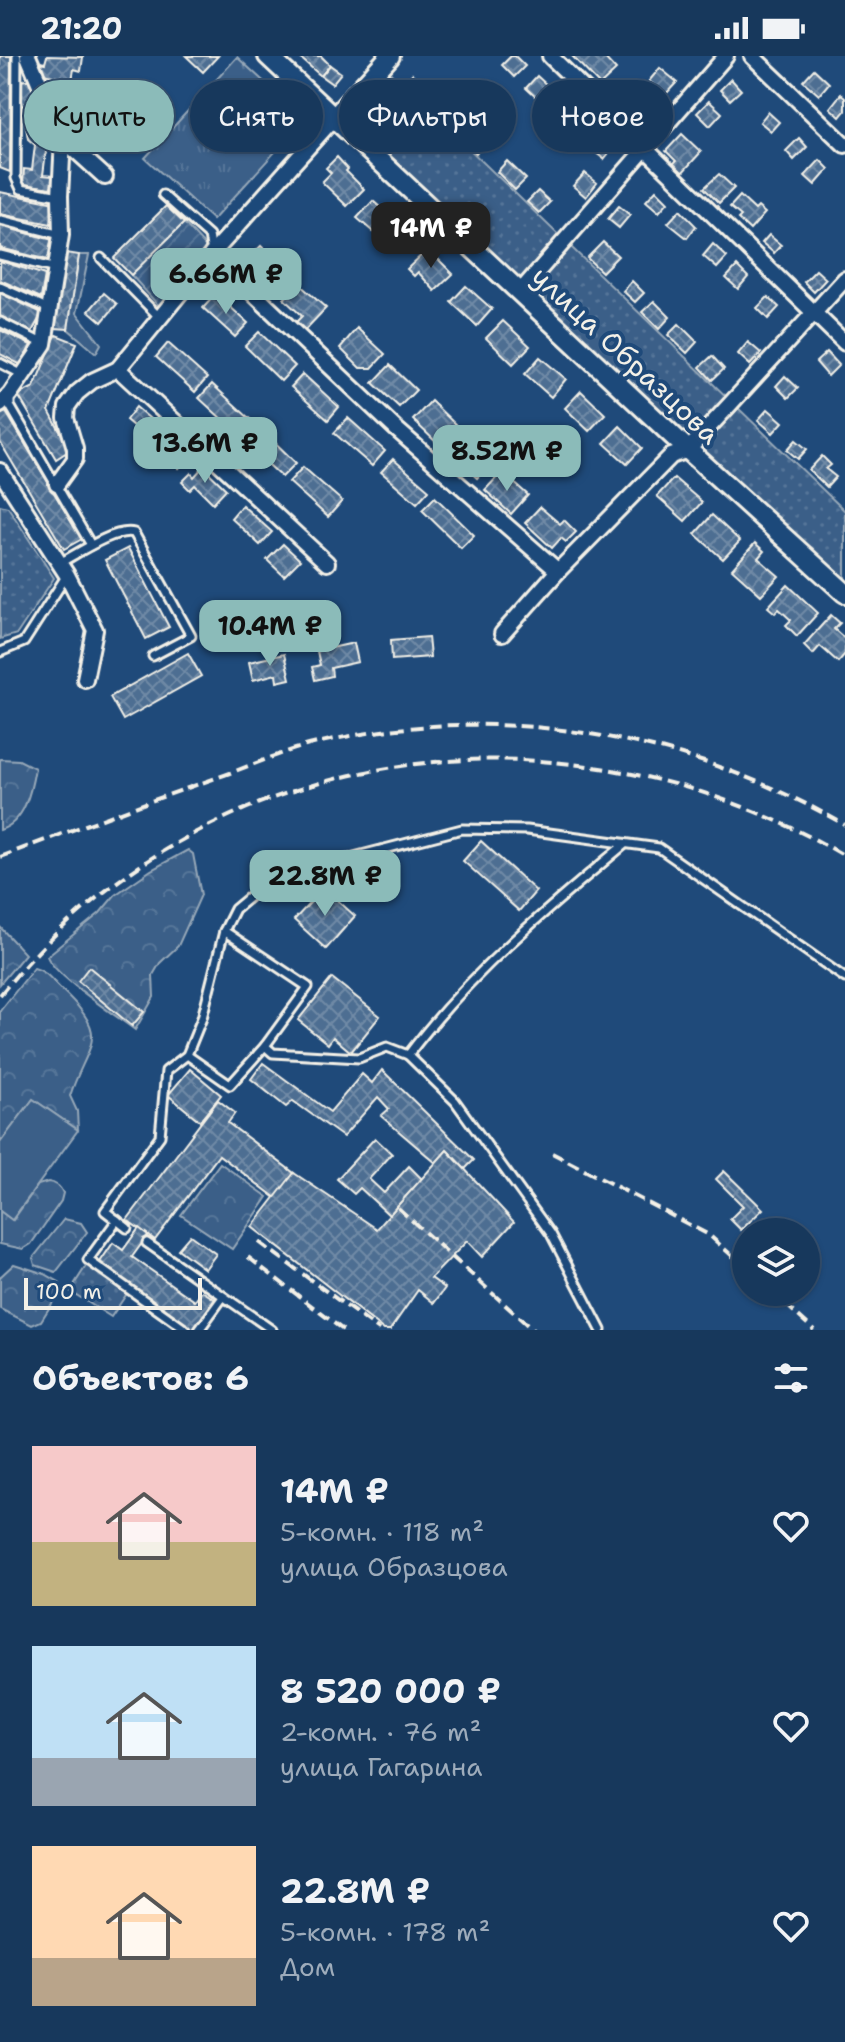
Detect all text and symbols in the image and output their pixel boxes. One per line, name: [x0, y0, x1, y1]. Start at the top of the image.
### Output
text: 21:20: [40, 8, 123, 49]
chip: Купить: [24, 80, 174, 152]
chip: Снять: [190, 80, 323, 152]
chip: Фильтры: [339, 80, 516, 152]
chip: Новое: [532, 80, 673, 152]
pin: 14M ₽: [375, 202, 487, 270]
text: 14M ₽: [389, 210, 473, 245]
pin: 6.66M ₽: [152, 248, 300, 316]
text: 6.66M ₽: [169, 256, 283, 291]
street label: улица Образцова: [523, 258, 729, 452]
pin: 13.6M ₽: [131, 417, 279, 485]
text: 13.6M ₽: [151, 425, 259, 460]
pin: 8.52M ₽: [433, 425, 581, 493]
text: 8.52M ₽: [451, 433, 563, 468]
pin: 10.4M ₽: [196, 600, 344, 668]
text: 10.4M ₽: [217, 608, 323, 643]
pin: 22.8M ₽: [251, 850, 399, 918]
text: 22.8M ₽: [268, 858, 382, 893]
map controls: [732, 1218, 820, 1306]
button: layers: [732, 1218, 820, 1306]
scale bar: [24, 1274, 202, 1310]
text: 100 m: [36, 1277, 102, 1306]
text: Объектов: 6: [32, 1355, 249, 1401]
icon: filters: [769, 1356, 813, 1400]
text: 14M ₽: [280, 1468, 389, 1514]
icon: home: [96, 1478, 192, 1574]
icon: heart: [769, 1504, 813, 1548]
text: 5-комн. · 118 m²: [280, 1514, 484, 1549]
text: улица Образцова: [280, 1549, 508, 1584]
text: 8 520 000 ₽: [280, 1668, 501, 1714]
icon: home: [96, 1678, 192, 1774]
icon: heart: [769, 1704, 813, 1748]
text: 2-комн. · 76 m²: [280, 1714, 481, 1749]
text: улица Гагарина: [280, 1749, 482, 1784]
text: 22.8M ₽: [280, 1868, 430, 1914]
icon: home: [96, 1878, 192, 1974]
icon: heart: [769, 1904, 813, 1948]
text: 5-комн. · 178 m²: [280, 1914, 490, 1949]
text: Дом: [280, 1949, 335, 1984]

